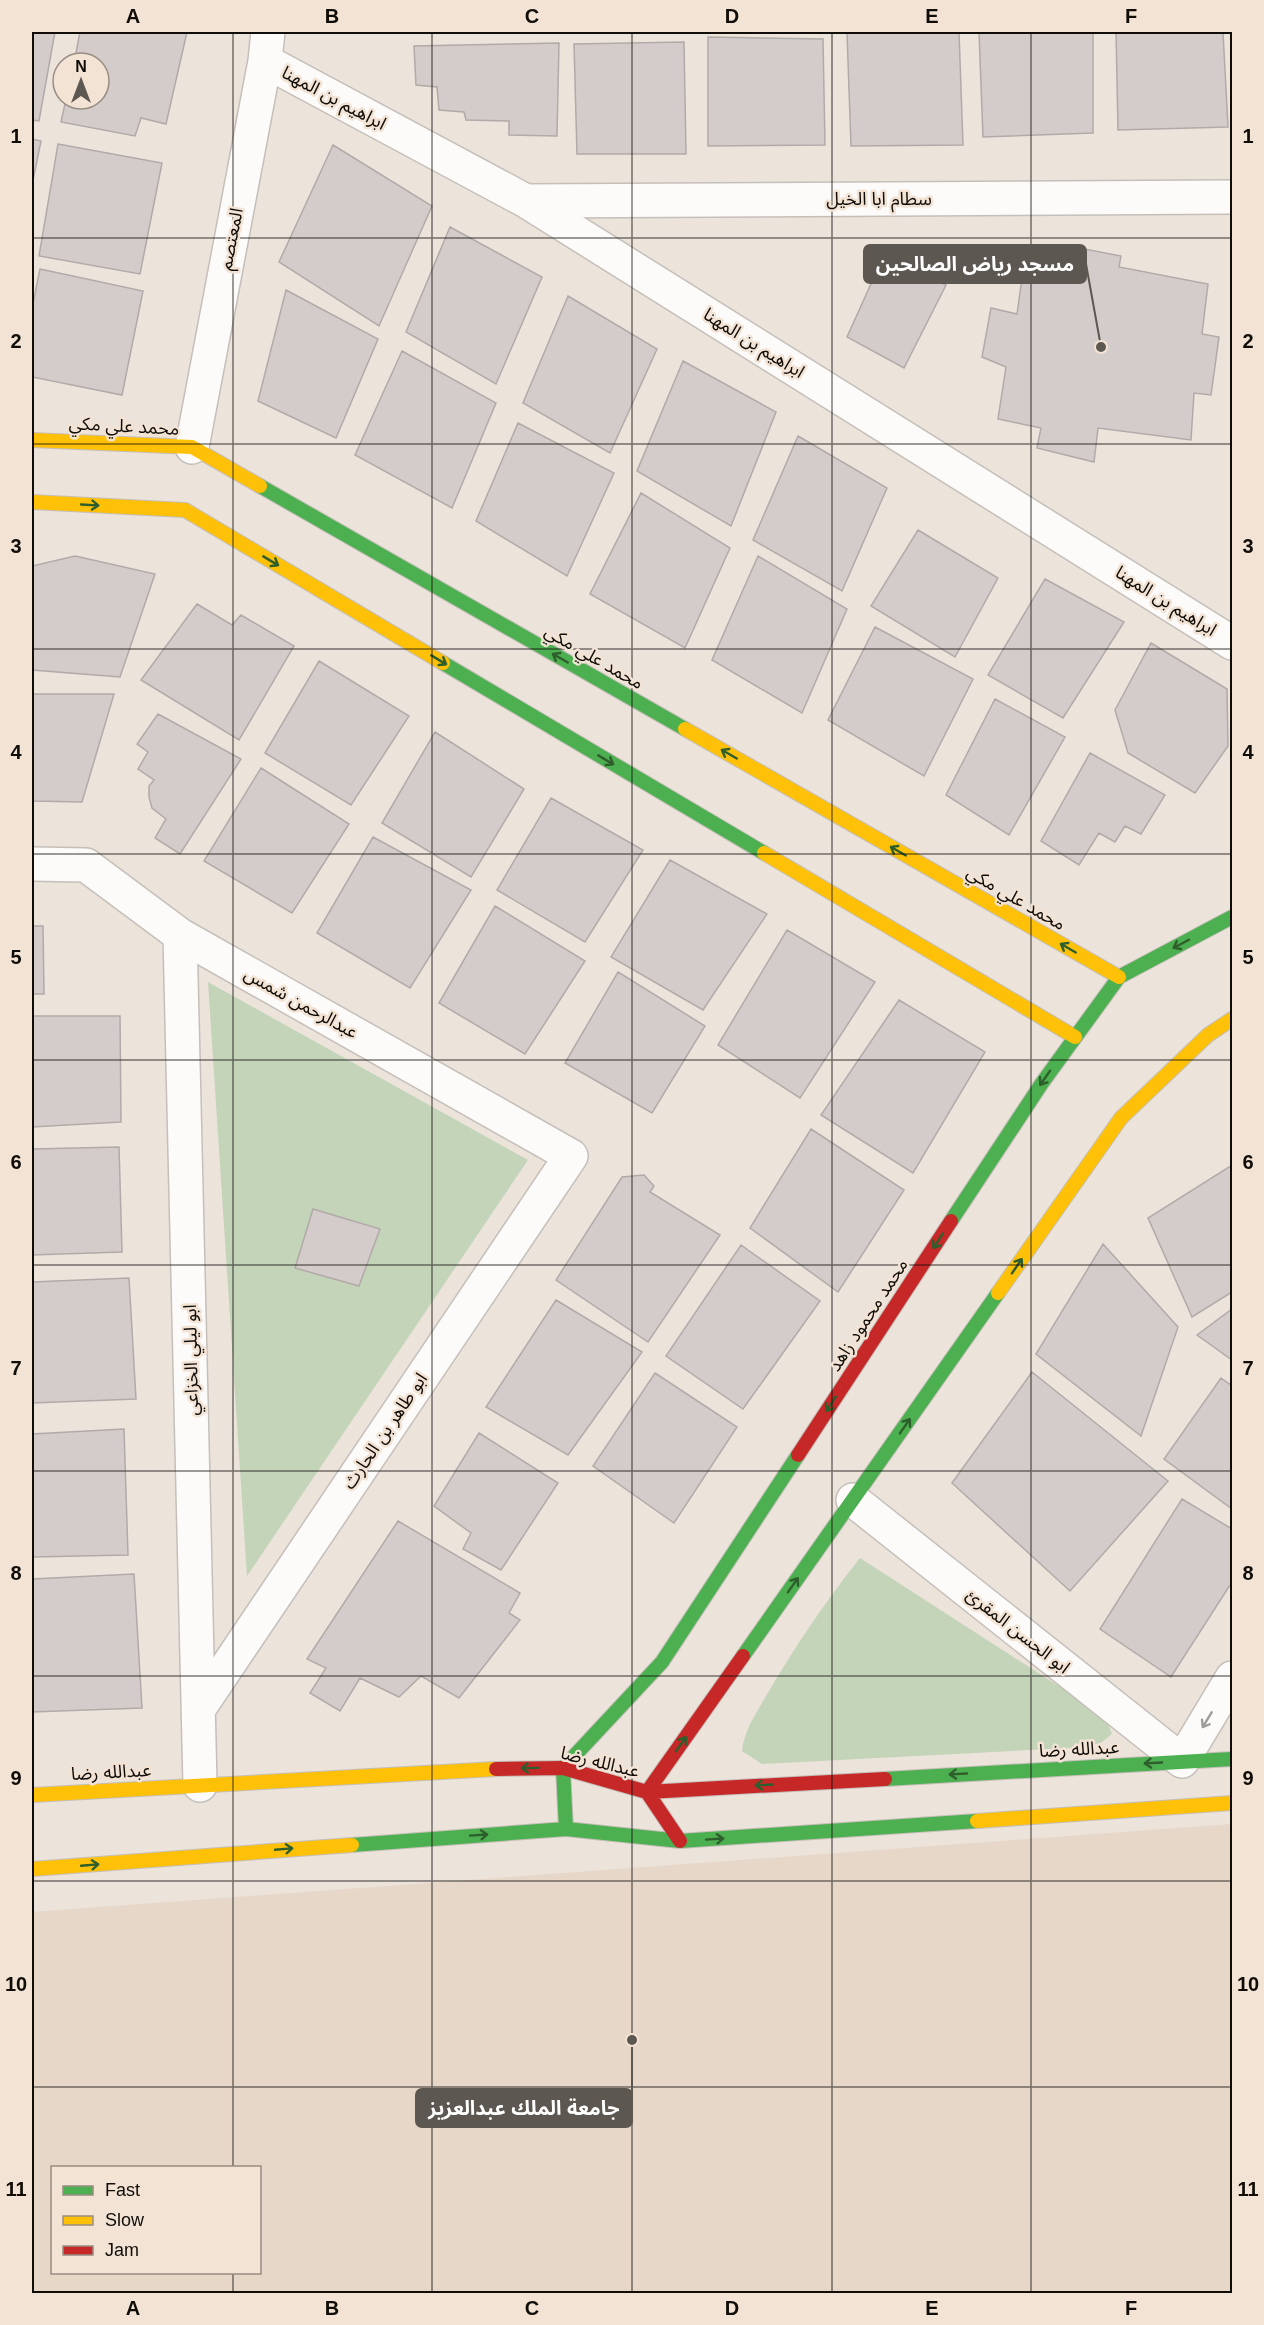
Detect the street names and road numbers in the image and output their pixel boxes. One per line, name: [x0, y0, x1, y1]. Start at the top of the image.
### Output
street label: ابراهيم بن المهنا: [277, 62, 390, 137]
street label: سطام ابا الخيل: [826, 189, 932, 213]
street label: المعتصم: [215, 206, 250, 272]
street label: ابراهيم بن المهنا: [698, 304, 808, 385]
street label: محمد علي مكي: [68, 413, 180, 442]
street label: ابراهيم بن المهنا: [1110, 562, 1220, 643]
street label: محمد علي مكي: [540, 621, 647, 696]
street label: محمد علي مكي: [962, 862, 1069, 937]
street label: عبدالرحمن شمس: [240, 964, 361, 1043]
street label: محمد محمود زاهد: [824, 1255, 913, 1375]
street label: ابو ليلي الخزاعي: [180, 1304, 205, 1416]
street label: ابو طاهر بن الحارث: [339, 1369, 432, 1493]
street label: ابو الحسن المقرئ: [962, 1584, 1074, 1678]
street label: عبدالله رضا: [1038, 1737, 1120, 1762]
street label: عبدالله رضا: [558, 1743, 641, 1782]
street label: عبدالله رضا: [70, 1760, 152, 1785]

